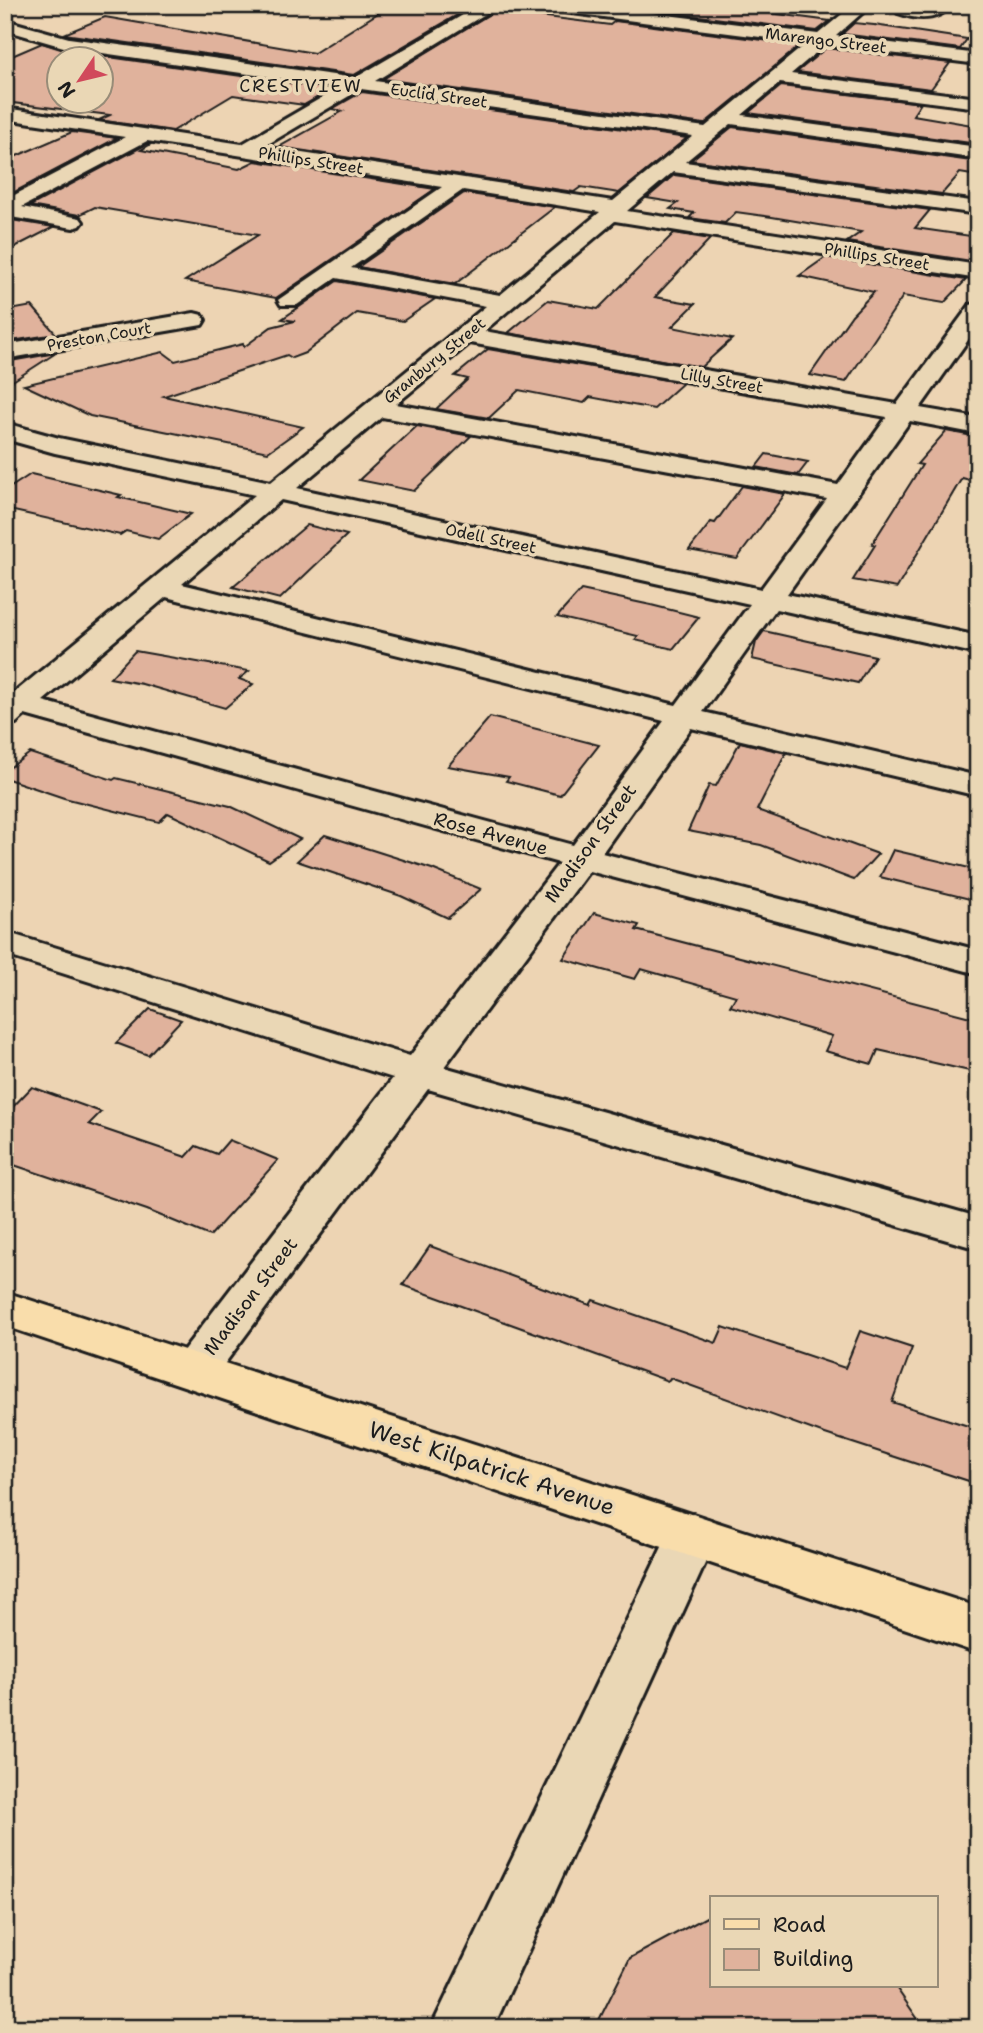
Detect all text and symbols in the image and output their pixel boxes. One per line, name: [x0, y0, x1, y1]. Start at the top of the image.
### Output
street label: Marengo Street: [764, 23, 888, 58]
north arrow: [46, 46, 116, 116]
district label: CRESTVIEW: [239, 74, 363, 98]
text: N: [52, 76, 81, 103]
street label: Euclid Street: [389, 78, 489, 113]
street label: Phillips Street: [257, 142, 365, 179]
street label: Phillips Street: [823, 238, 931, 275]
street label: Granbury Street: [379, 313, 490, 408]
street label: Preston Court: [45, 317, 153, 356]
street label: Lilly Street: [679, 363, 765, 398]
street label: Odell Street: [443, 519, 538, 558]
street label: Madison Street: [539, 779, 642, 908]
street label: Rose Avenue: [431, 806, 551, 861]
street label: Madison Street: [198, 1232, 303, 1360]
street label: West Kilpatrick Avenue: [365, 1414, 619, 1522]
legend: [710, 1896, 937, 1988]
text: Road: [773, 1911, 826, 1939]
text: Building: [773, 1945, 853, 1973]

